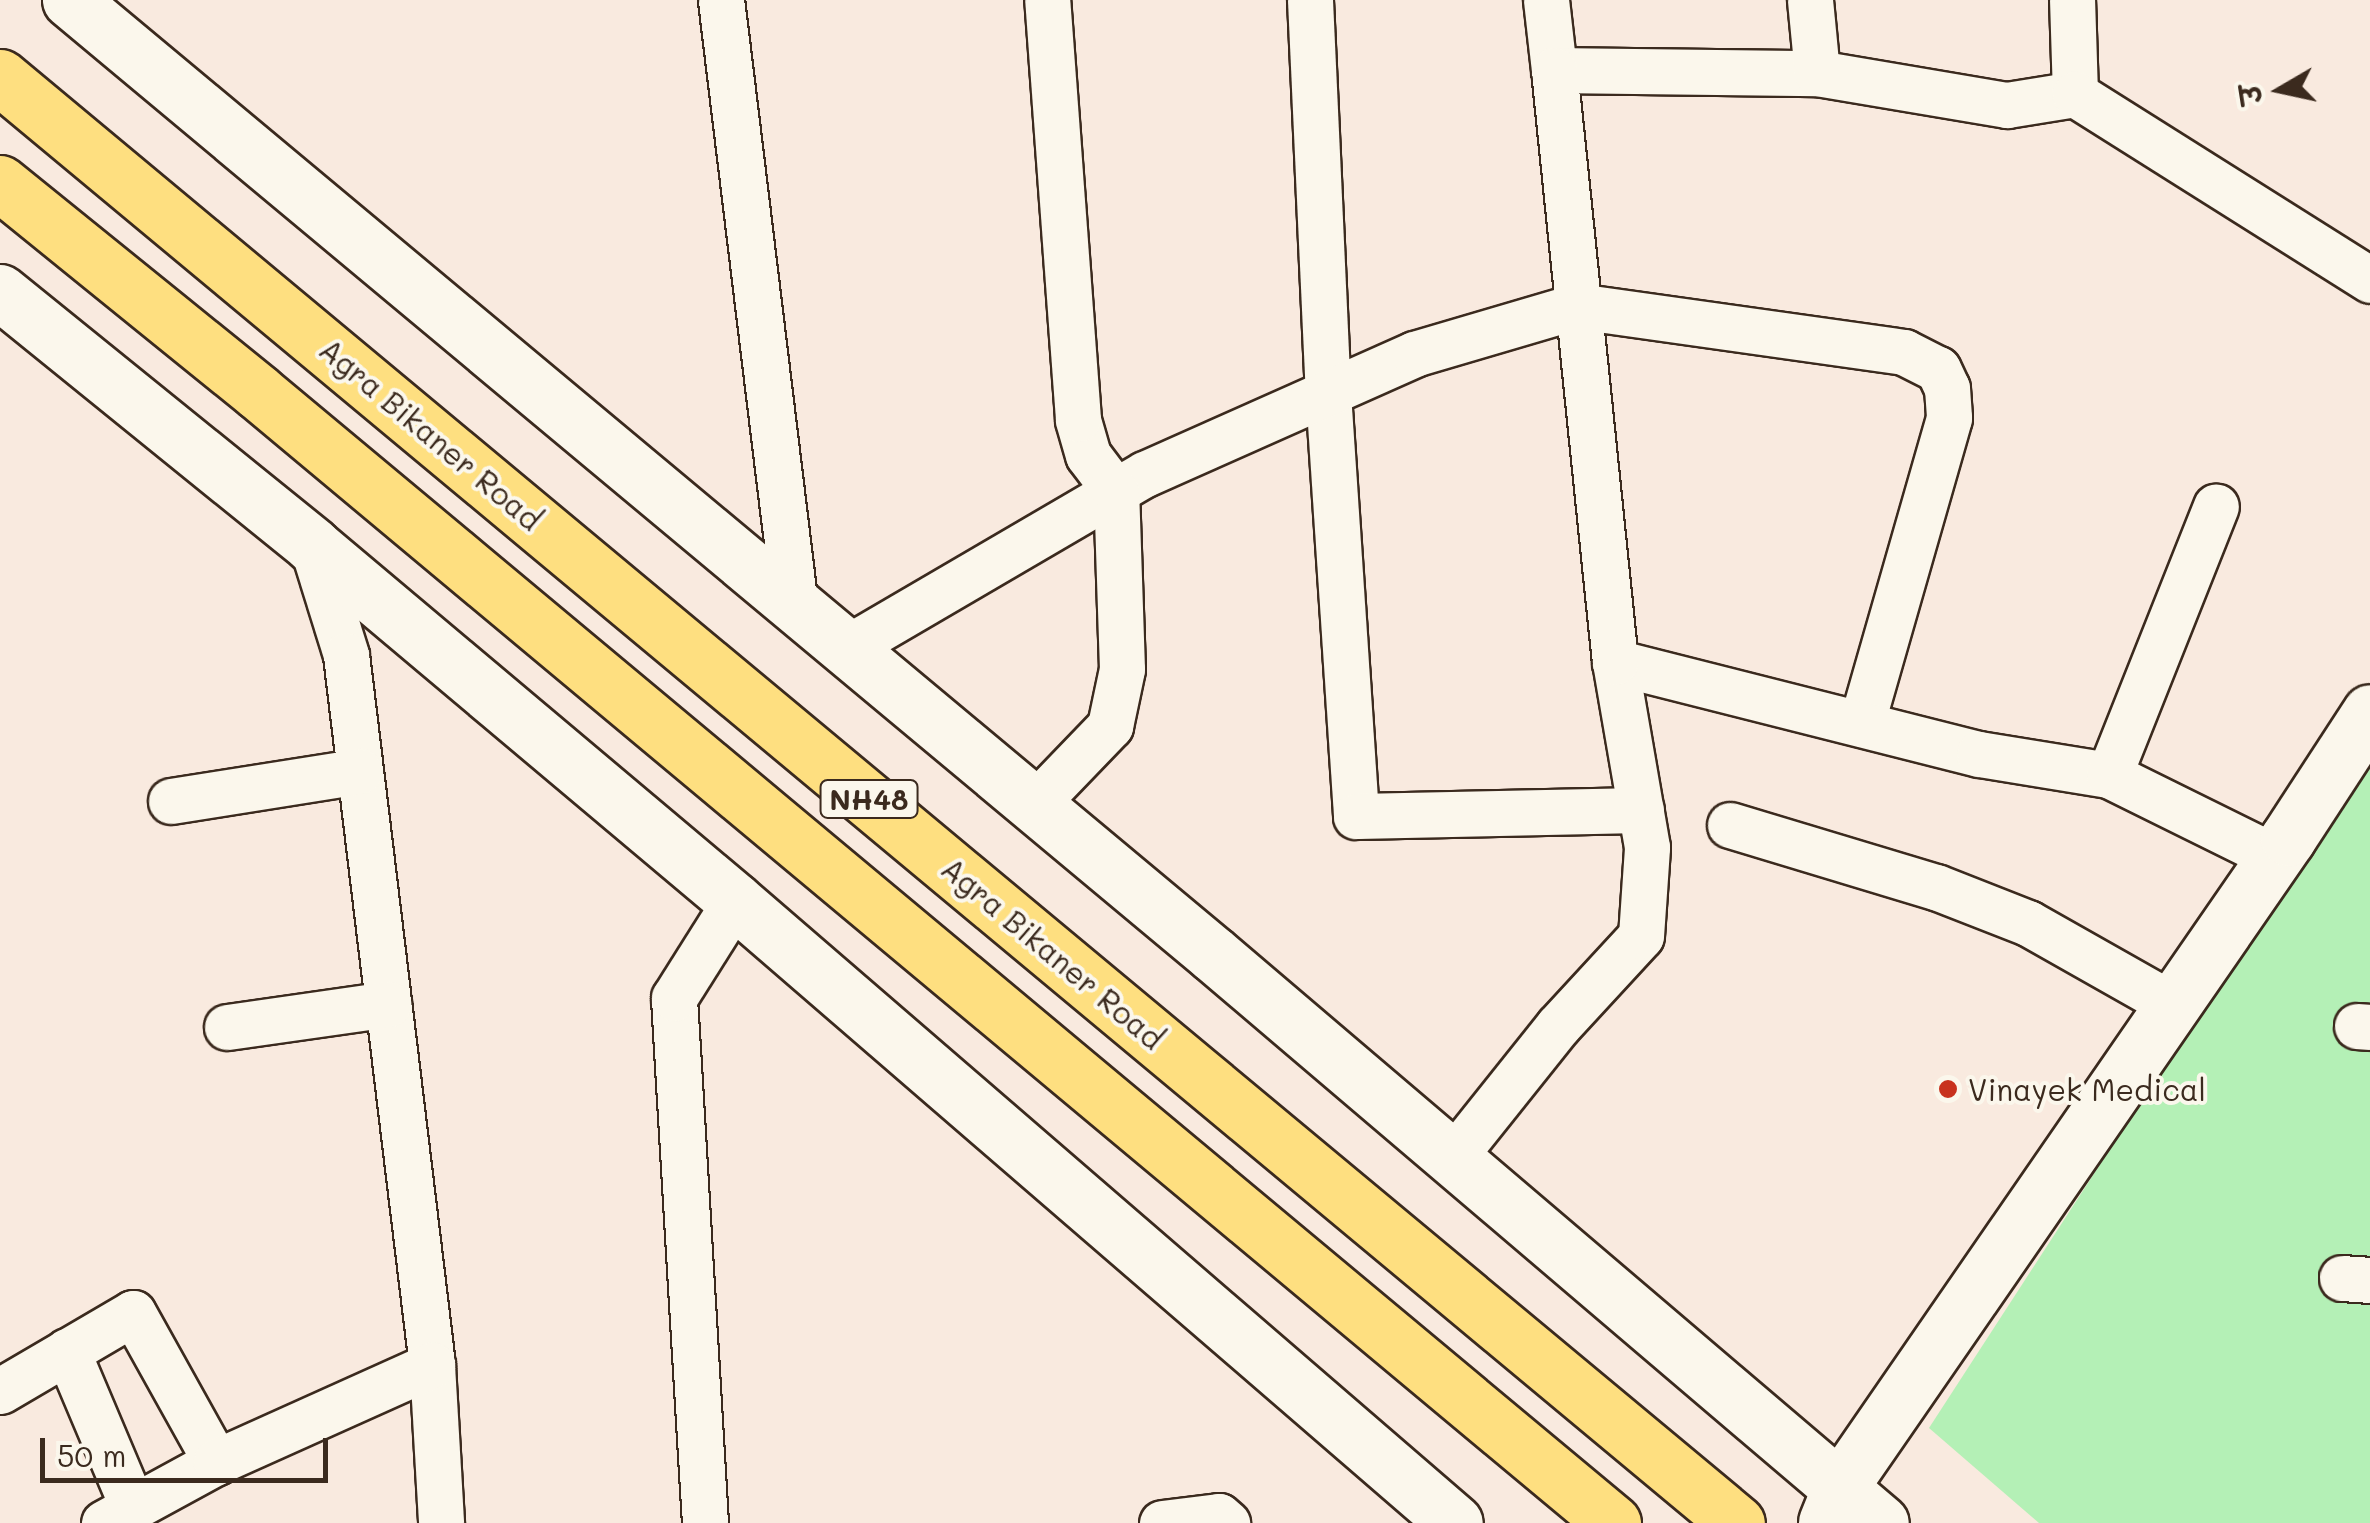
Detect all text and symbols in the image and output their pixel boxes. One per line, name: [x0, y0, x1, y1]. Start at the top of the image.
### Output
north arrow: [2230, 40, 2330, 140]
text: उ: [2231, 83, 2270, 107]
street label: Agra Bikaner Road: [313, 331, 549, 537]
road number: NH48: [819, 776, 919, 822]
street label: Agra Bikaner Road: [935, 850, 1171, 1056]
place label: Vinayek Medical: [1968, 1071, 2206, 1107]
marker: Vinayek Medical: [1937, 1078, 1959, 1100]
scale bar: [45, 1418, 332, 1480]
text: 50 m: [57, 1435, 127, 1475]

